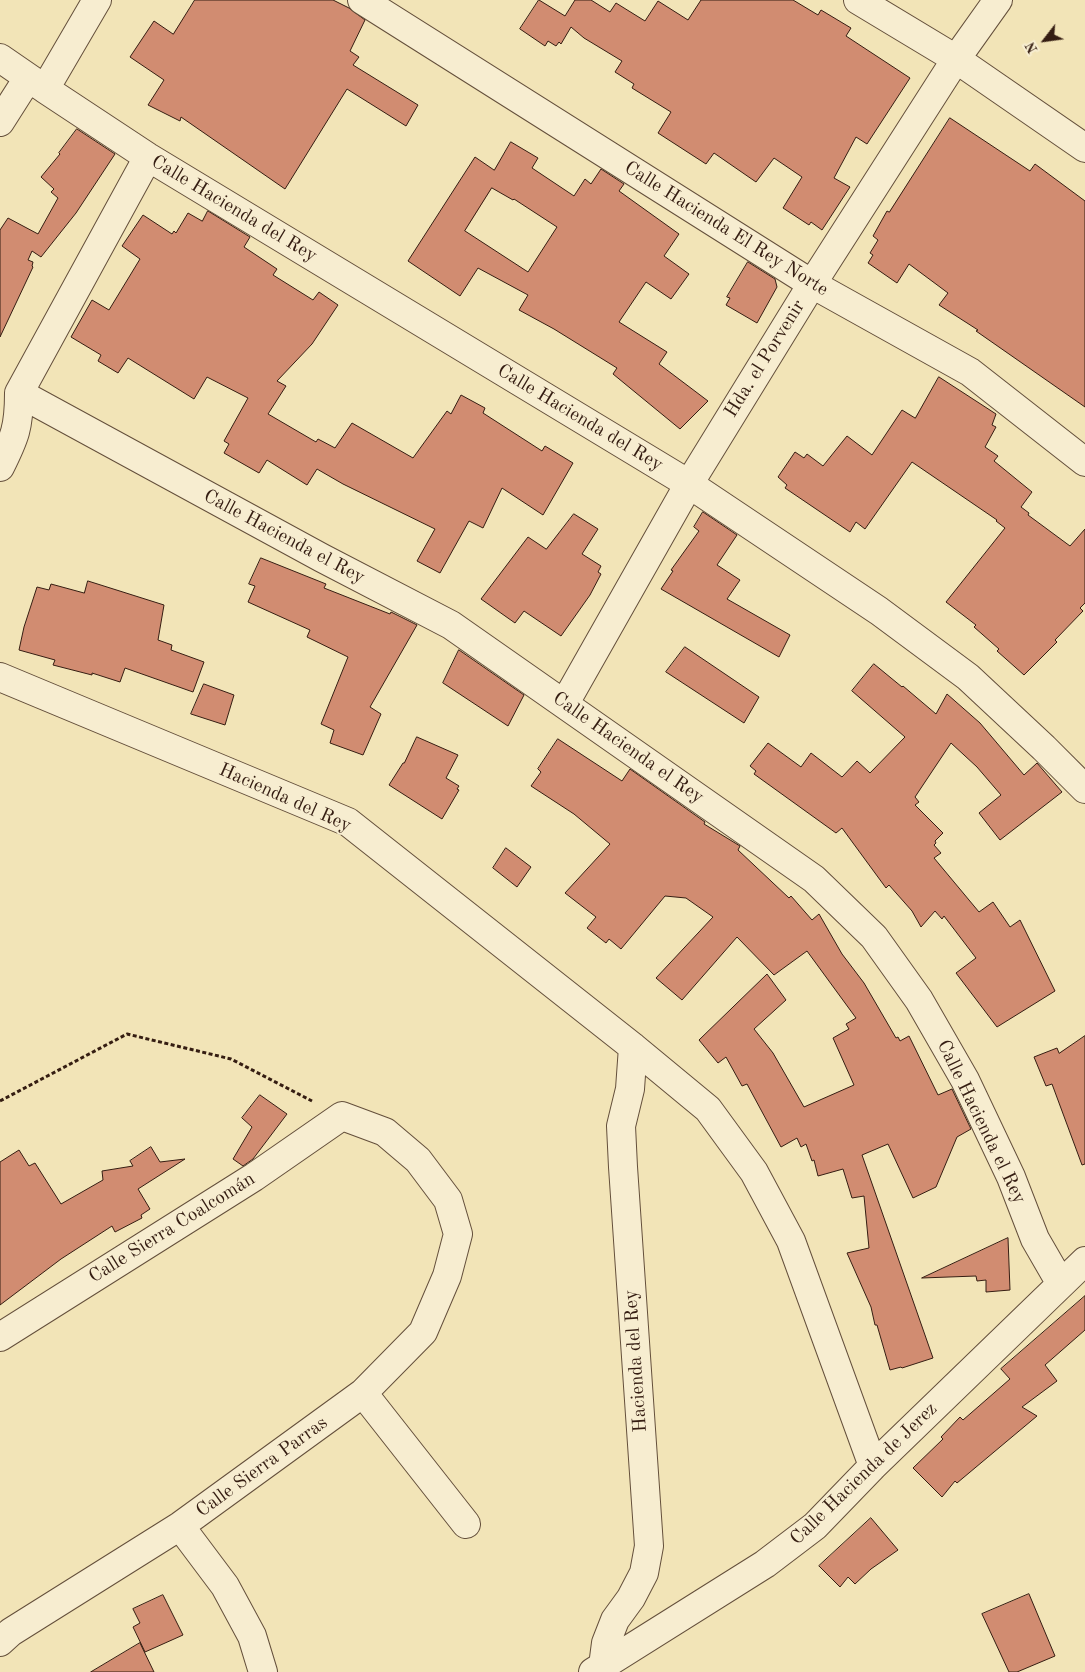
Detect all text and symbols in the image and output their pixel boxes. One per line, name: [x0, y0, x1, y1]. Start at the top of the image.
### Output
north arrow: [1020, 15, 1070, 65]
text: N: [1023, 39, 1041, 56]
street label: Calle Hacienda del Rey: [147, 150, 321, 268]
street label: Calle Hacienda El Rey Norte: [620, 157, 832, 301]
street label: Hda. el Porvenir: [720, 296, 810, 422]
street label: Calle Hacienda del Rey: [493, 359, 667, 477]
street label: Calle Hacienda el Rey: [199, 485, 369, 589]
street label: Calle Hacienda el Rey: [548, 687, 708, 809]
street label: Hacienda del Rey: [215, 759, 355, 837]
street label: Calle Hacienda el Rey: [931, 1036, 1031, 1208]
street label: Calle Sierra Coalcomán: [85, 1168, 259, 1288]
street label: Hacienda del Rey: [620, 1289, 652, 1433]
street label: Calle Hacienda de Jerez: [786, 1398, 942, 1550]
street label: Calle Sierra Parras: [192, 1412, 332, 1522]

